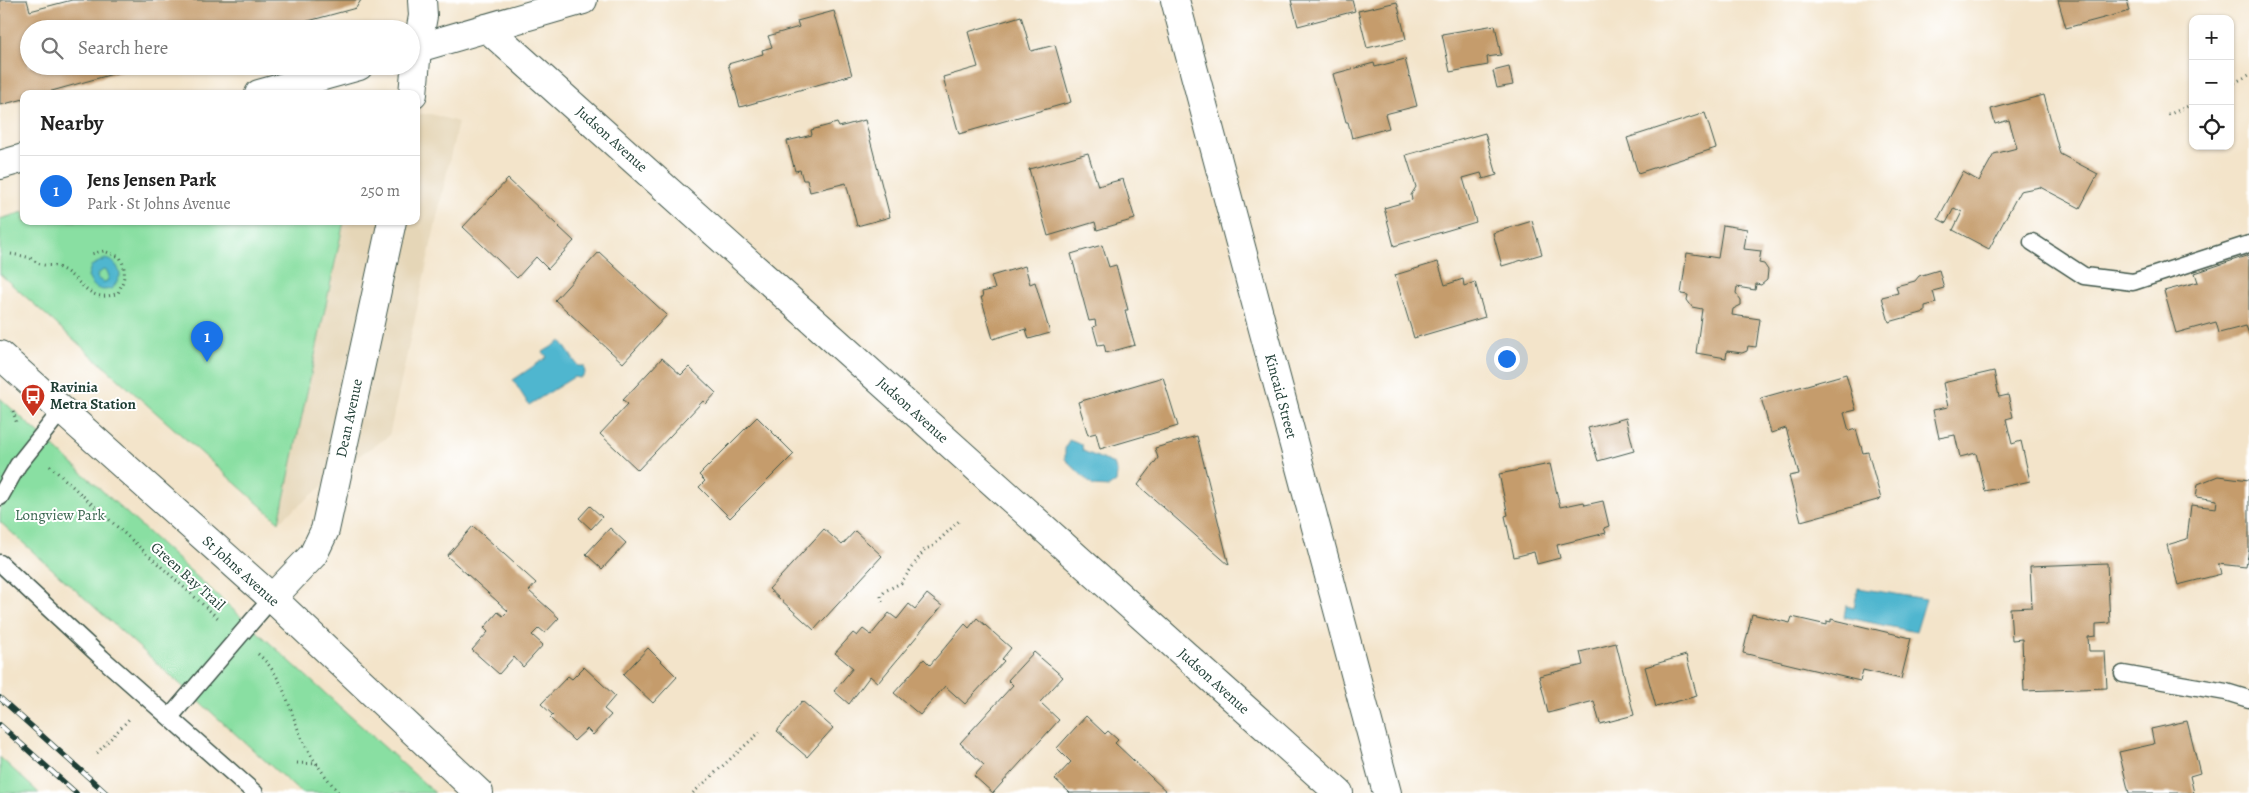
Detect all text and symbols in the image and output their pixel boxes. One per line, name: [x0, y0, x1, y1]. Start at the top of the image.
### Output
map controls: [2189, 15, 2234, 150]
button: +: [2189, 15, 2234, 60]
search box: [20, 20, 420, 75]
icon: search: [38, 34, 66, 62]
text: Search here: [78, 35, 168, 61]
button: −: [2189, 60, 2234, 105]
street label: Judson Avenue: [572, 101, 652, 177]
button: locate: [2189, 105, 2234, 150]
text: Nearby: [40, 109, 103, 137]
text: Jens Jensen Park: [87, 167, 216, 193]
text: 1: [53, 180, 59, 202]
text: 250 m: [361, 180, 400, 202]
text: Park · St Johns Avenue: [87, 193, 231, 215]
pin: 1: [191, 321, 223, 362]
your location: [1494, 346, 1520, 372]
street label: Kincaid Street: [1260, 351, 1302, 441]
street label: Judson Avenue: [873, 372, 953, 448]
street label: Dean Avenue: [331, 376, 367, 459]
place label: Ravinia Metra Station: [50, 377, 137, 414]
bus stop icon: Ravinia Metra Station: [20, 383, 46, 417]
park label: Longview Park: [15, 505, 106, 525]
street label: St Johns Avenue: [198, 531, 284, 611]
street label: Green Bay Trail: [147, 537, 230, 615]
street label: Judson Avenue: [1174, 643, 1254, 719]

